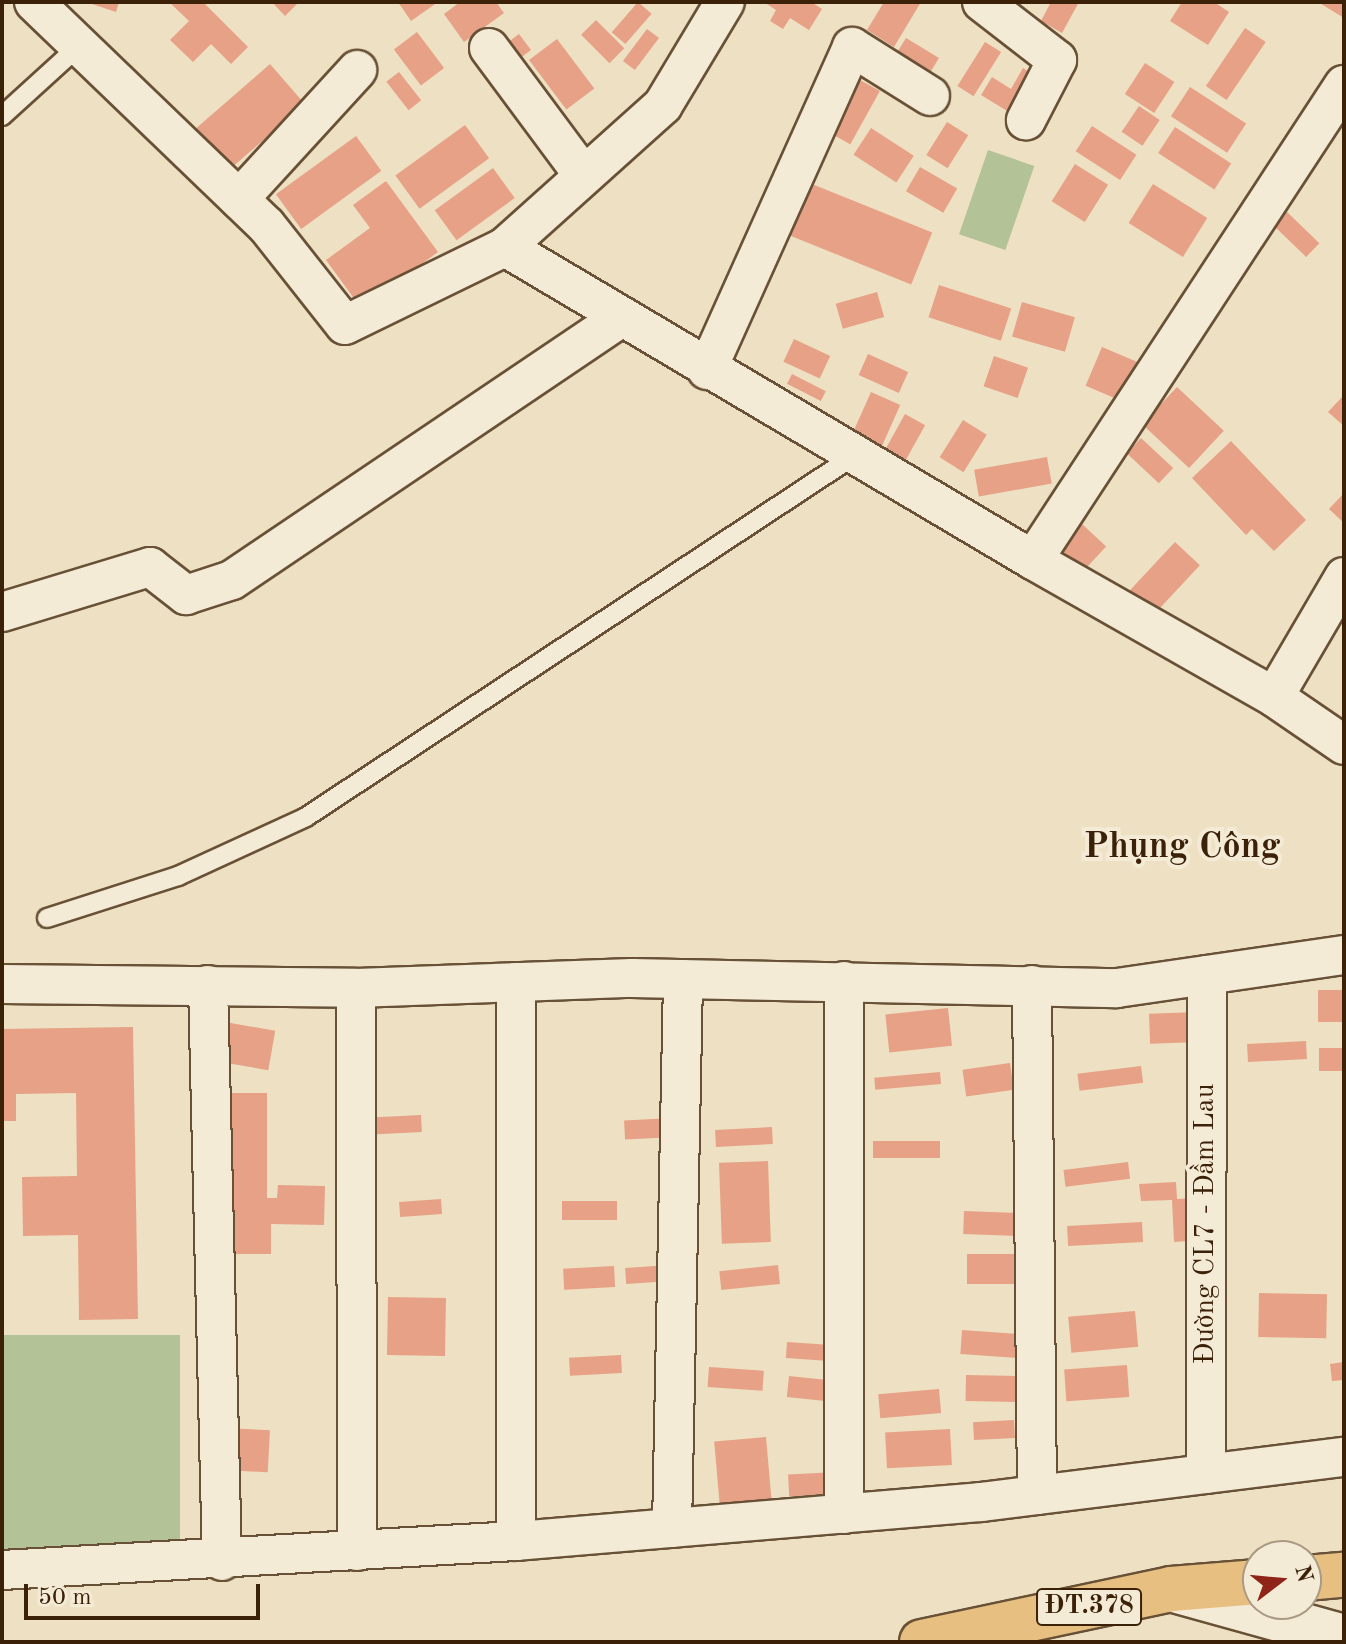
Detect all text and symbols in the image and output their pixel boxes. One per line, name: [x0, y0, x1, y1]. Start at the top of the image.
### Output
district label: Phụng Công: [1083, 827, 1281, 871]
street label: Đường CL7 - Đầm Lau: [1189, 1083, 1223, 1365]
north arrow: [1242, 1540, 1322, 1620]
text: N: [1290, 1563, 1316, 1585]
scale bar: [28, 1568, 264, 1618]
road number: ĐT.378: [1035, 1585, 1143, 1629]
text: 50 m: [38, 1586, 92, 1610]

